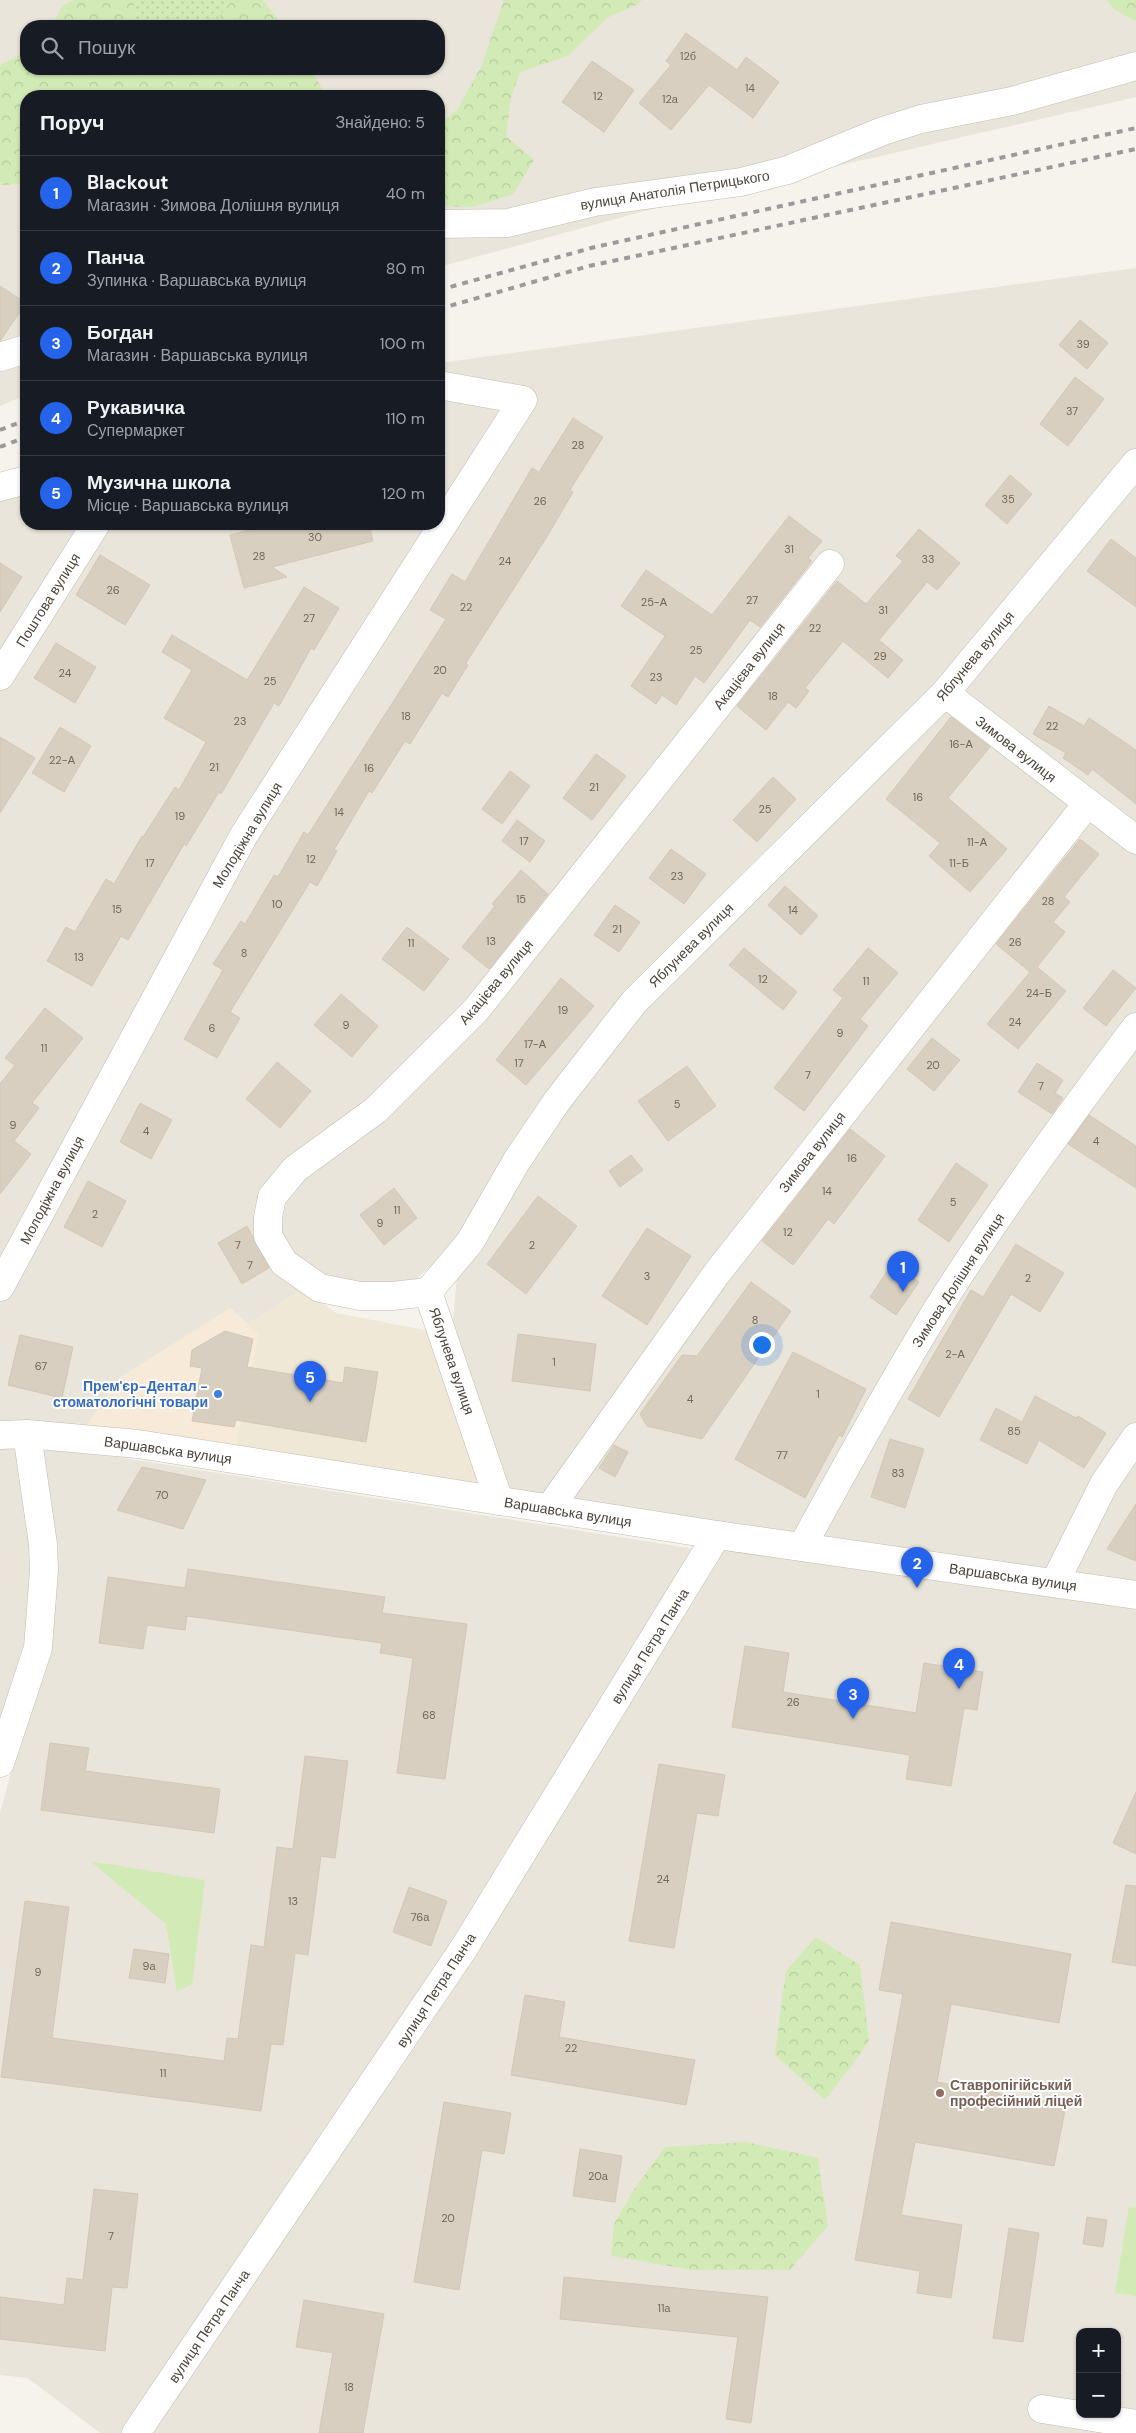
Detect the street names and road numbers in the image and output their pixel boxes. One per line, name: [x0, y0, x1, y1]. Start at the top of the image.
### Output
street label: вулиця Анатолія Петрицького: [579, 166, 771, 214]
street label: Поштова вулиця: [12, 550, 84, 650]
street label: Яблунева вулиця: [932, 607, 1018, 705]
street label: Акацієва вулиця: [709, 619, 789, 713]
street label: Зимова вулиця: [972, 712, 1060, 786]
street label: Молодіжна вулиця: [208, 779, 286, 891]
street label: Яблунева вулиця: [645, 899, 737, 991]
street label: Акацієва вулиця: [455, 936, 537, 1028]
street label: Зимова вулиця: [775, 1108, 849, 1196]
street label: Молодіжна вулиця: [16, 1133, 88, 1247]
street label: Зимова Долішня вулиця: [908, 1209, 1008, 1351]
street label: Яблунева вулиця: [425, 1305, 479, 1417]
street label: Варшавська вулиця: [103, 1432, 233, 1468]
street label: Варшавська вулиця: [503, 1493, 633, 1531]
street label: Варшавська вулиця: [948, 1559, 1078, 1595]
street label: вулиця Петра Панча: [607, 1585, 693, 1707]
street label: вулиця Петра Панча: [392, 1929, 480, 2051]
street label: вулиця Петра Панча: [164, 2266, 254, 2386]

